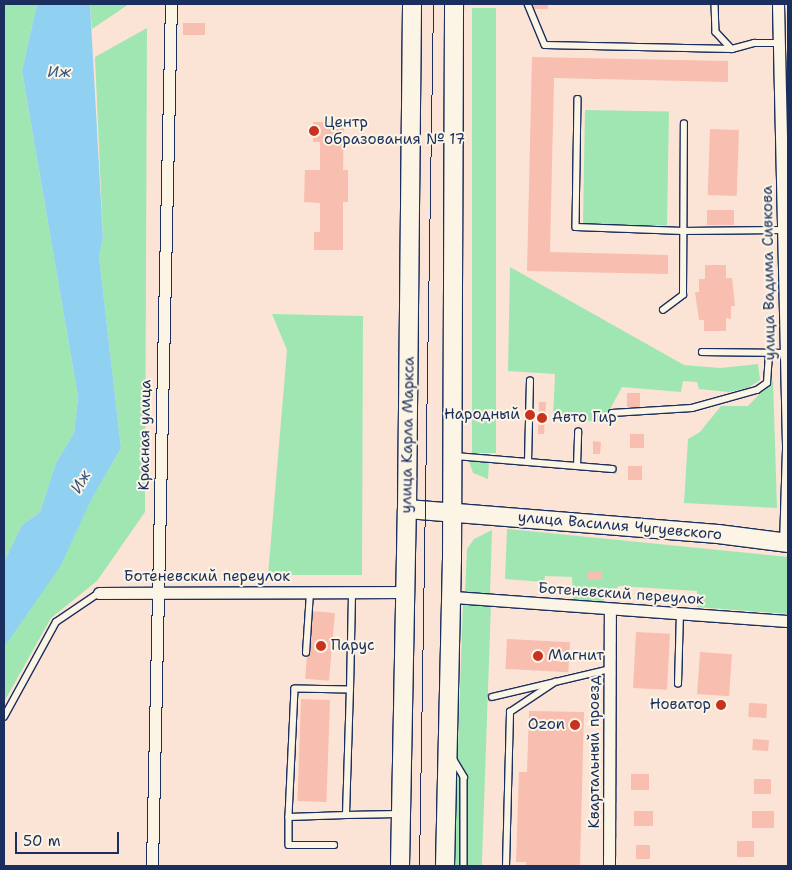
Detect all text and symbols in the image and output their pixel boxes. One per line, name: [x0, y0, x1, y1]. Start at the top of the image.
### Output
water label: Иж: [47, 62, 71, 82]
place label: Центр образования № 17: [324, 113, 465, 148]
marker: Центр образования № 17: [308, 125, 320, 137]
street label: улица Вадима Сивкова: [758, 185, 780, 361]
street label: улица Карла Маркса: [398, 356, 418, 514]
street label: Красная улица: [135, 379, 155, 491]
place label: Народный: [444, 406, 520, 424]
marker: Народный: [524, 409, 536, 421]
place label: Авто Гир: [552, 409, 617, 427]
marker: Авто Гир: [536, 412, 548, 424]
water label: Иж: [67, 467, 95, 497]
street label: улица Василия Чугуевского: [517, 508, 723, 544]
street label: Ботеневский переулок: [124, 568, 290, 586]
street label: Ботеневский переулок: [537, 579, 705, 609]
place label: Парус: [331, 637, 375, 655]
marker: Парус: [315, 640, 327, 652]
place label: Магнит: [548, 647, 604, 665]
marker: Магнит: [532, 650, 544, 662]
street label: Квартальный проезд: [586, 676, 604, 828]
place label: Новатор: [650, 696, 711, 714]
marker: Новатор: [715, 699, 727, 711]
place label: Ozon: [528, 716, 565, 734]
marker: Ozon: [569, 719, 581, 731]
scale bar: [18, 822, 121, 854]
text: 50 m: [23, 831, 61, 851]

